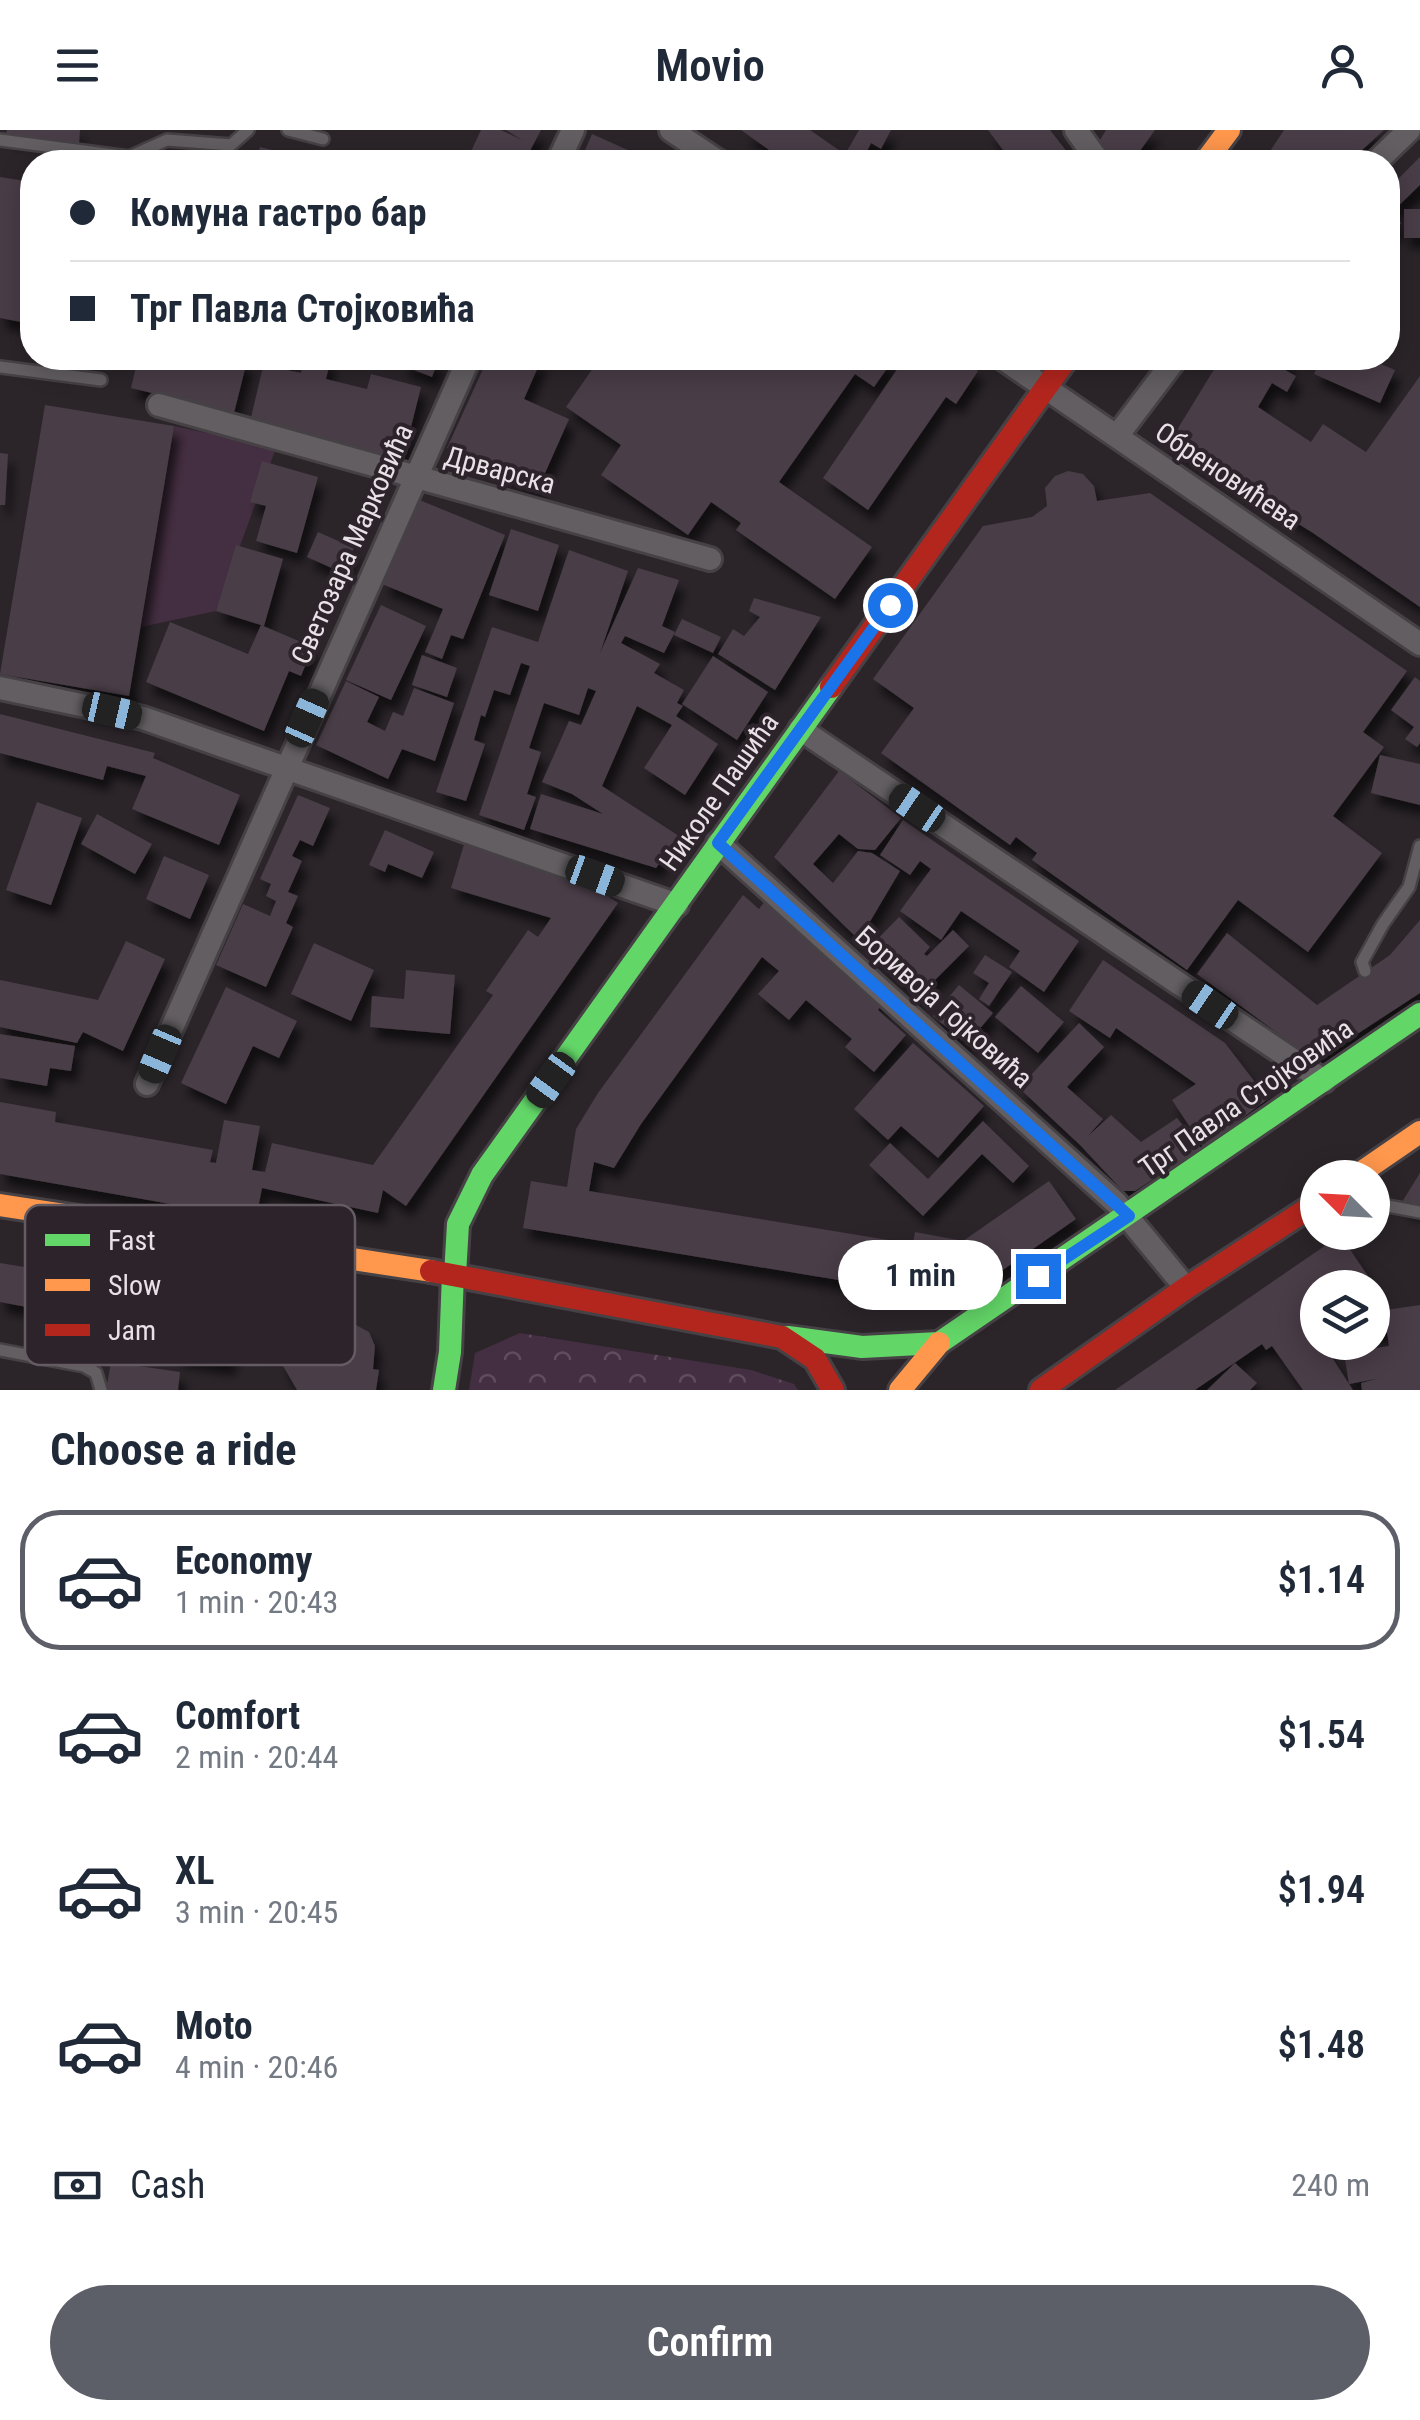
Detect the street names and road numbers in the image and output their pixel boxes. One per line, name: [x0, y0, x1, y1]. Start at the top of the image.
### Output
street label: Обреновићева: [1149, 415, 1307, 537]
street label: Светозара Марковића: [284, 419, 420, 669]
street label: Дрварска: [441, 439, 559, 501]
street label: Николе Пашића: [653, 707, 785, 877]
street label: Боривоја Гојковића: [849, 919, 1039, 1095]
street label: Трг Павла Стојковића: [1133, 1012, 1359, 1184]

